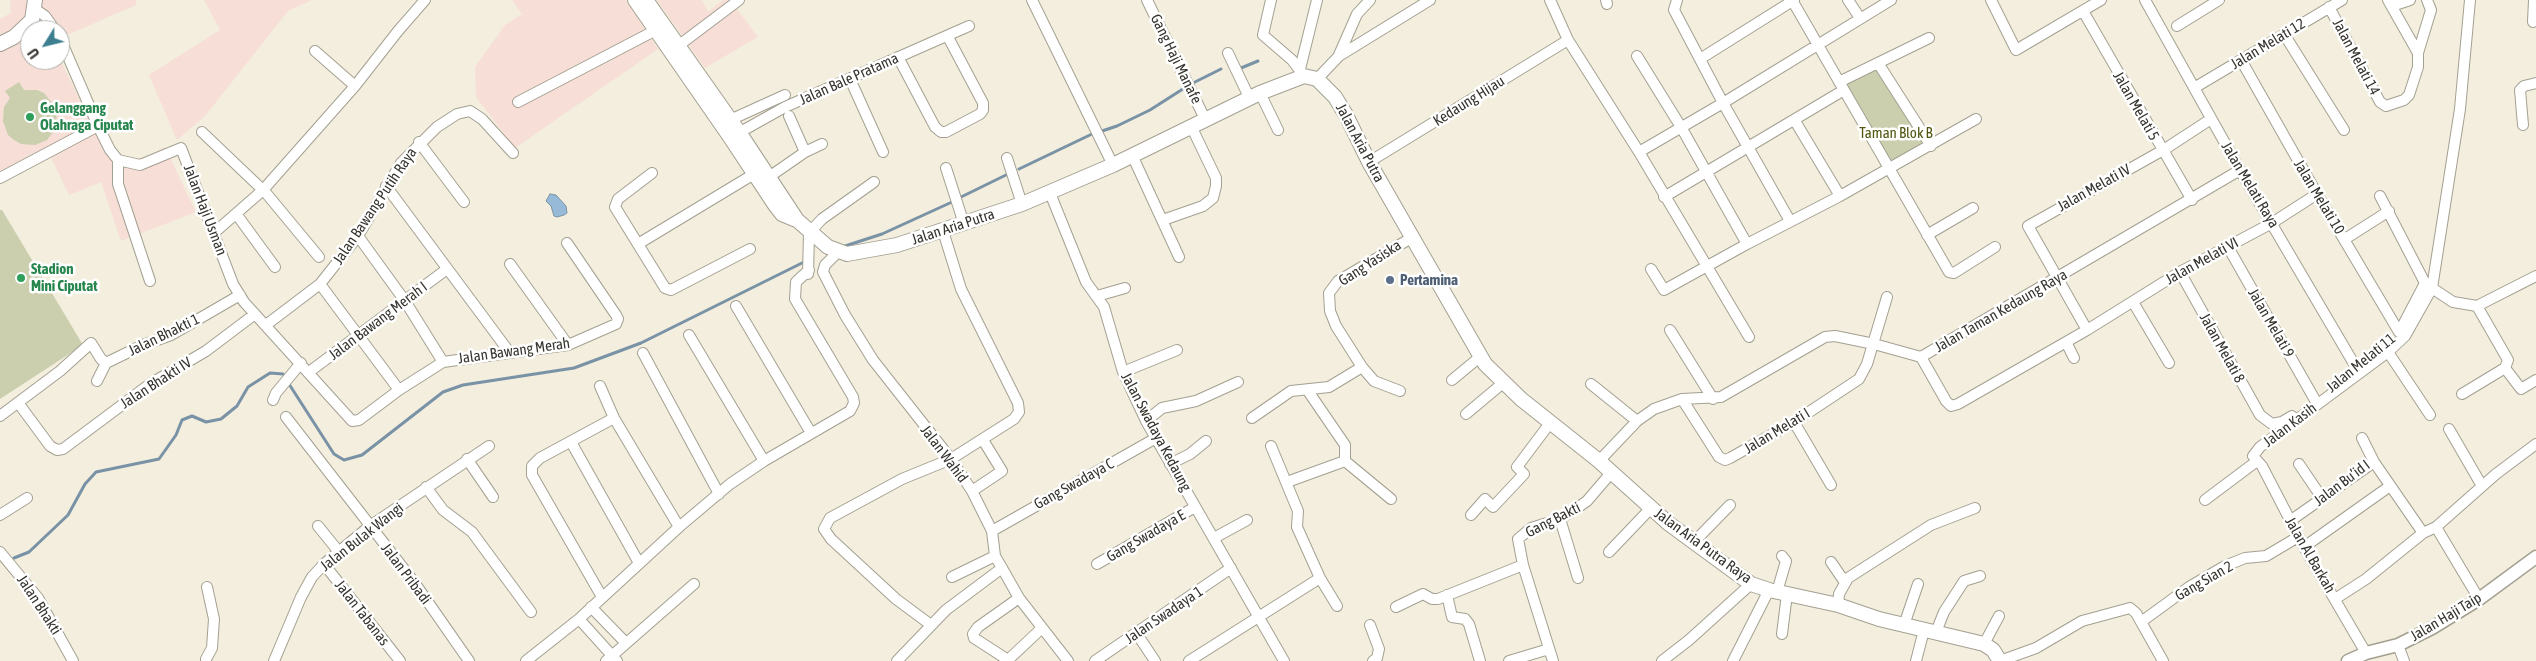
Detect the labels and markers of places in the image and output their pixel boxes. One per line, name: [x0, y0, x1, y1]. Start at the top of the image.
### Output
place label: Gelanggang Olahraga Ciputat: [40, 99, 133, 134]
marker: Gelanggang Olahraga Ciputat: [24, 111, 36, 123]
place label: Stadion Mini Ciputat: [31, 260, 97, 295]
place label: Pertamina: [1400, 271, 1458, 289]
marker: Stadion Mini Ciputat: [15, 272, 27, 284]
marker: Pertamina: [1384, 274, 1396, 286]

